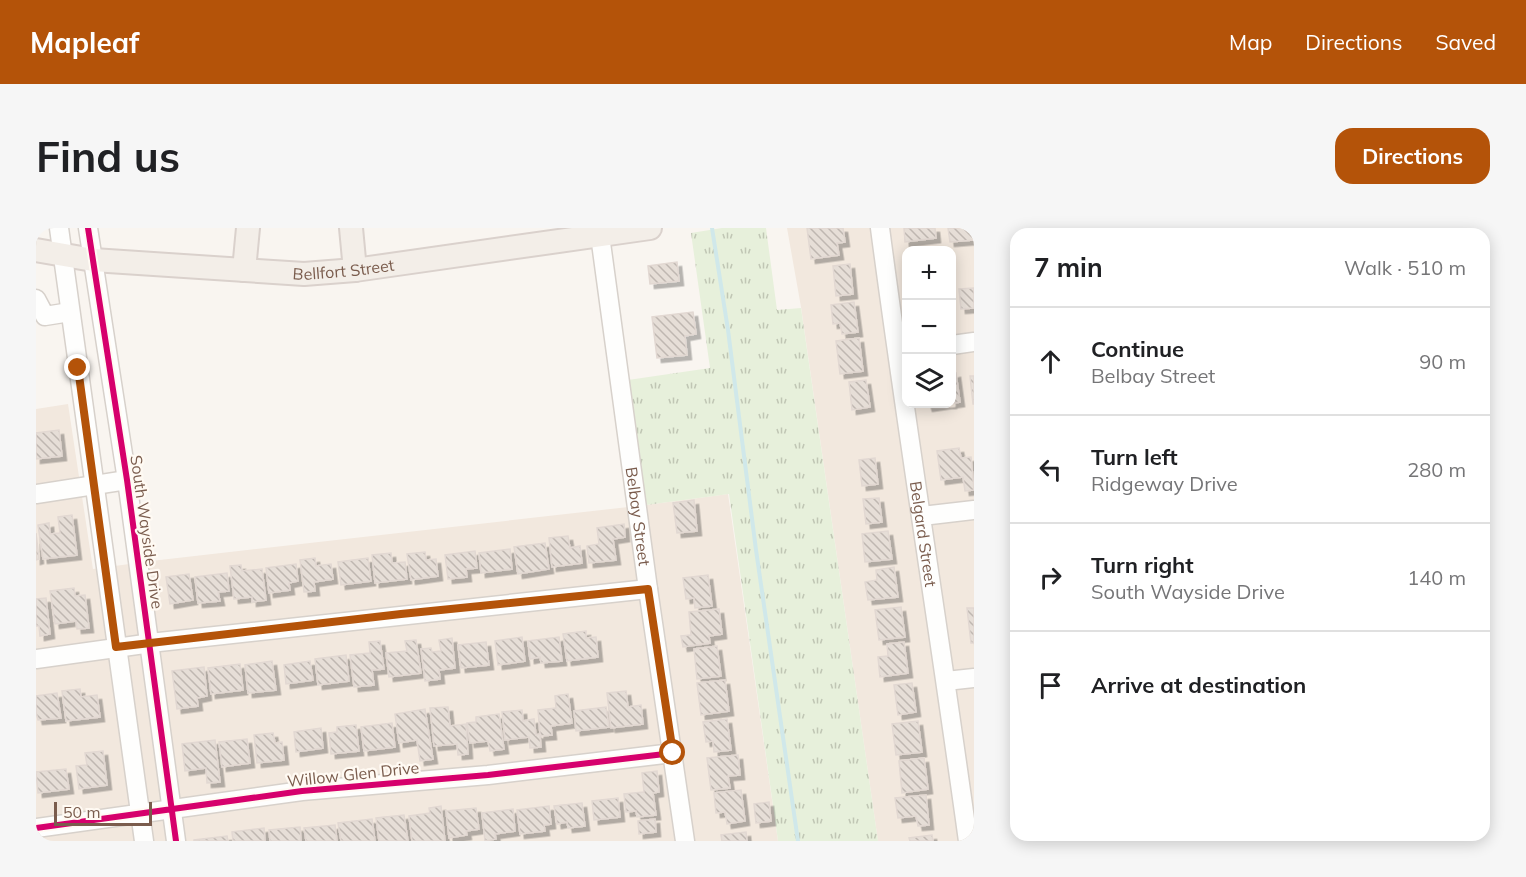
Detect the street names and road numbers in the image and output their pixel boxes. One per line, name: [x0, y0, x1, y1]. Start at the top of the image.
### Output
street label: Bellfort Street: [292, 254, 396, 284]
street label: South Wayside Drive: [126, 454, 168, 610]
street label: Belbay Street: [622, 466, 655, 567]
street label: Belgard Street: [906, 480, 941, 588]
street label: Willow Glen Drive: [286, 757, 420, 791]

